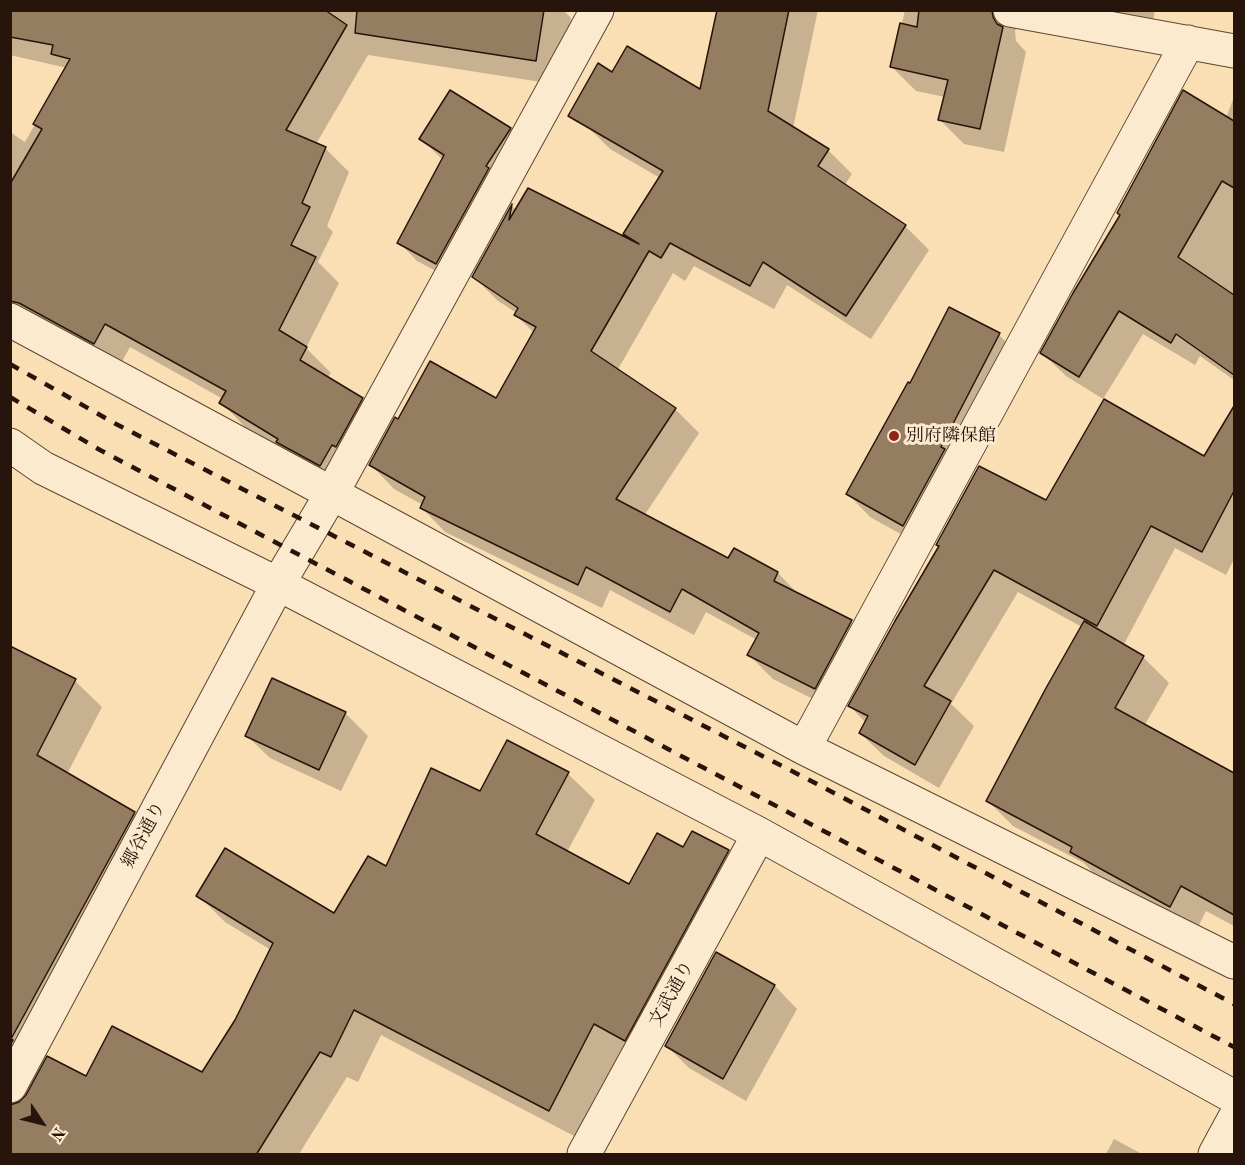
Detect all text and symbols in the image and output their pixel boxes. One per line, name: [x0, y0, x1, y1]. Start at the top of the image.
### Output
place label: 別府隣保館: [906, 425, 996, 447]
marker: 別府隣保館: [887, 429, 901, 443]
street label: 郷谷通り: [118, 798, 170, 872]
street label: 文武通り: [645, 957, 699, 1031]
north arrow: [12, 1093, 72, 1153]
text: N: [47, 1124, 67, 1143]

